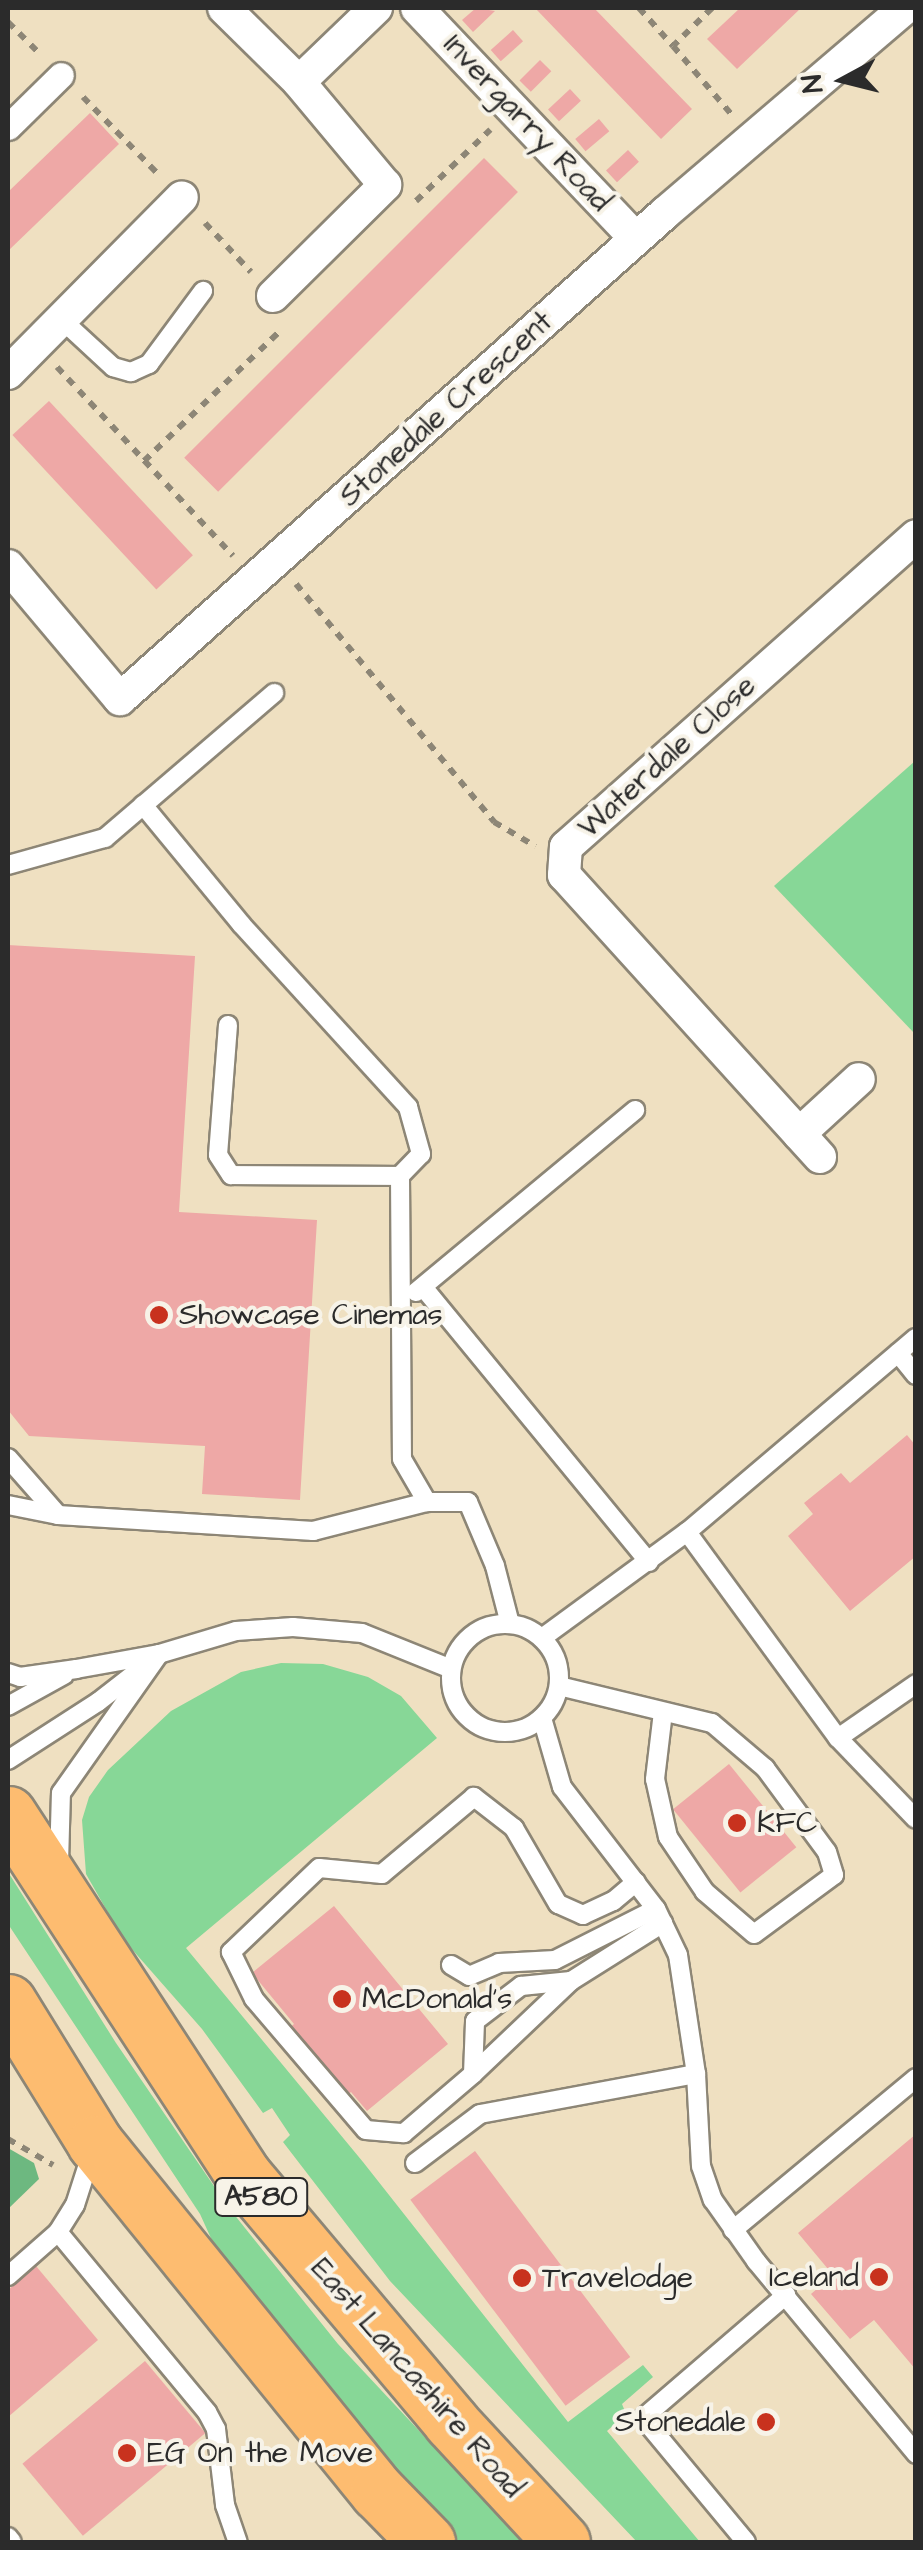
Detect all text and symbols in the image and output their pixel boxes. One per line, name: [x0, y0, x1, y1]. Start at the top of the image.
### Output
street label: Invergarry Road: [436, 27, 618, 219]
north arrow: [793, 30, 893, 130]
text: N: [792, 73, 833, 95]
street label: Stonedale Crescent: [332, 304, 560, 514]
street label: Waterdale Close: [571, 668, 763, 846]
place label: Showcase Cinemas: [179, 1297, 442, 1333]
marker: Showcase Cinemas: [148, 1304, 170, 1326]
place label: KFC: [757, 1805, 817, 1841]
marker: KFC: [726, 1812, 748, 1834]
place label: McDonald's: [362, 1981, 512, 2017]
marker: McDonald's: [331, 1988, 353, 2010]
road number: A580: [214, 2174, 308, 2220]
street label: East Lancashire Road: [303, 2251, 531, 2505]
place label: Iceland: [769, 2259, 859, 2295]
place label: Travelodge: [542, 2260, 693, 2296]
marker: Iceland: [868, 2266, 890, 2288]
marker: Travelodge: [511, 2267, 533, 2289]
place label: Stonedale: [615, 2404, 746, 2440]
marker: Stonedale: [755, 2411, 777, 2433]
place label: EG On the Move: [147, 2435, 373, 2471]
marker: EG On the Move: [116, 2442, 138, 2464]

